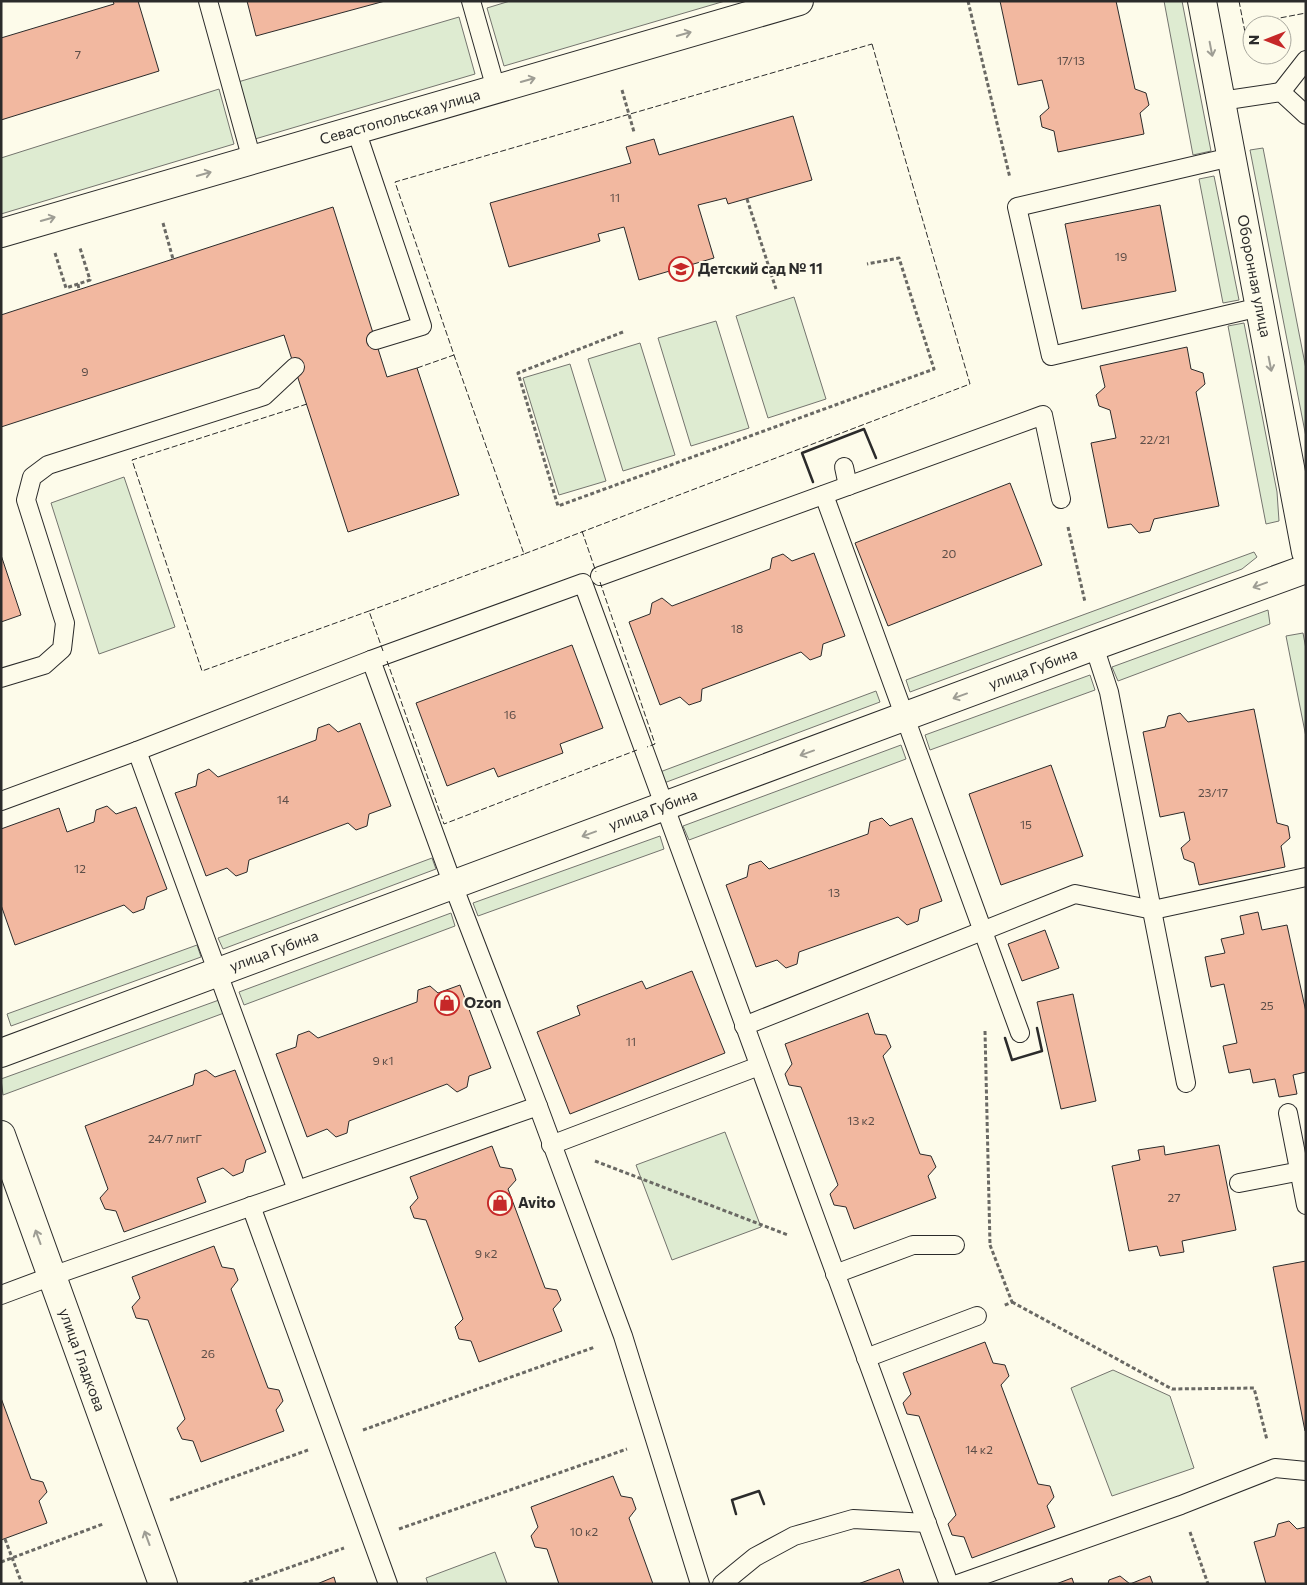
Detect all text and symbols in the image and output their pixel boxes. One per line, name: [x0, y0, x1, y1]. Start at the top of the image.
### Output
north arrow: [1242, 15, 1292, 65]
one-way arrow: [676, 29, 692, 39]
text: N: [1245, 35, 1262, 45]
one-way arrow: [1207, 41, 1216, 57]
house number: 7: [75, 47, 81, 61]
house number: 17/13: [1057, 53, 1085, 67]
one-way arrow: [520, 74, 536, 84]
street label: Севастопольская улица: [317, 85, 482, 148]
one-way arrow: [196, 168, 212, 178]
house number: 11: [610, 190, 620, 204]
street label: Оборонная улица: [1234, 213, 1276, 339]
one-way arrow: [40, 214, 56, 223]
house number: 19: [1115, 249, 1127, 263]
school or university icon: Детский сад № 11: [668, 256, 694, 282]
place label: Детский сад № 11: [698, 259, 823, 277]
one-way arrow: [1266, 355, 1276, 371]
house number: 9: [81, 364, 89, 378]
house number: 22/21: [1140, 432, 1170, 446]
house number: 20: [942, 546, 956, 560]
one-way arrow: [1252, 581, 1268, 590]
house number: 18: [731, 621, 743, 635]
street label: улица Губина: [986, 644, 1080, 692]
one-way arrow: [952, 692, 968, 701]
house number: 16: [504, 707, 516, 721]
one-way arrow: [800, 749, 815, 758]
street label: улица Губина: [606, 785, 700, 833]
house number: 23/17: [1198, 785, 1228, 799]
house number: 14: [277, 792, 289, 806]
house number: 15: [1020, 817, 1032, 831]
one-way arrow: [582, 830, 598, 839]
house number: 12: [74, 861, 86, 875]
house number: 13: [828, 885, 840, 899]
street label: улица Губина: [227, 926, 321, 974]
shop icon: Ozon: [434, 990, 460, 1016]
place label: Ozon: [464, 993, 502, 1011]
house number: 25: [1260, 998, 1274, 1012]
house number: 11: [626, 1034, 636, 1048]
house number: 9 к1: [372, 1053, 394, 1067]
house number: 13 к2: [847, 1113, 875, 1127]
house number: 24/7 литГ: [148, 1131, 202, 1145]
shop icon: Avito: [487, 1190, 513, 1216]
house number: 27: [1168, 1190, 1180, 1204]
place label: Avito: [518, 1193, 556, 1211]
one-way arrow: [33, 1230, 42, 1245]
house number: 9 к2: [475, 1246, 498, 1260]
street label: улица Гладкова: [56, 1306, 110, 1414]
house number: 26: [201, 1346, 215, 1360]
house number: 14 к2: [965, 1442, 993, 1456]
house number: 10 к2: [570, 1524, 599, 1538]
one-way arrow: [142, 1531, 151, 1546]

